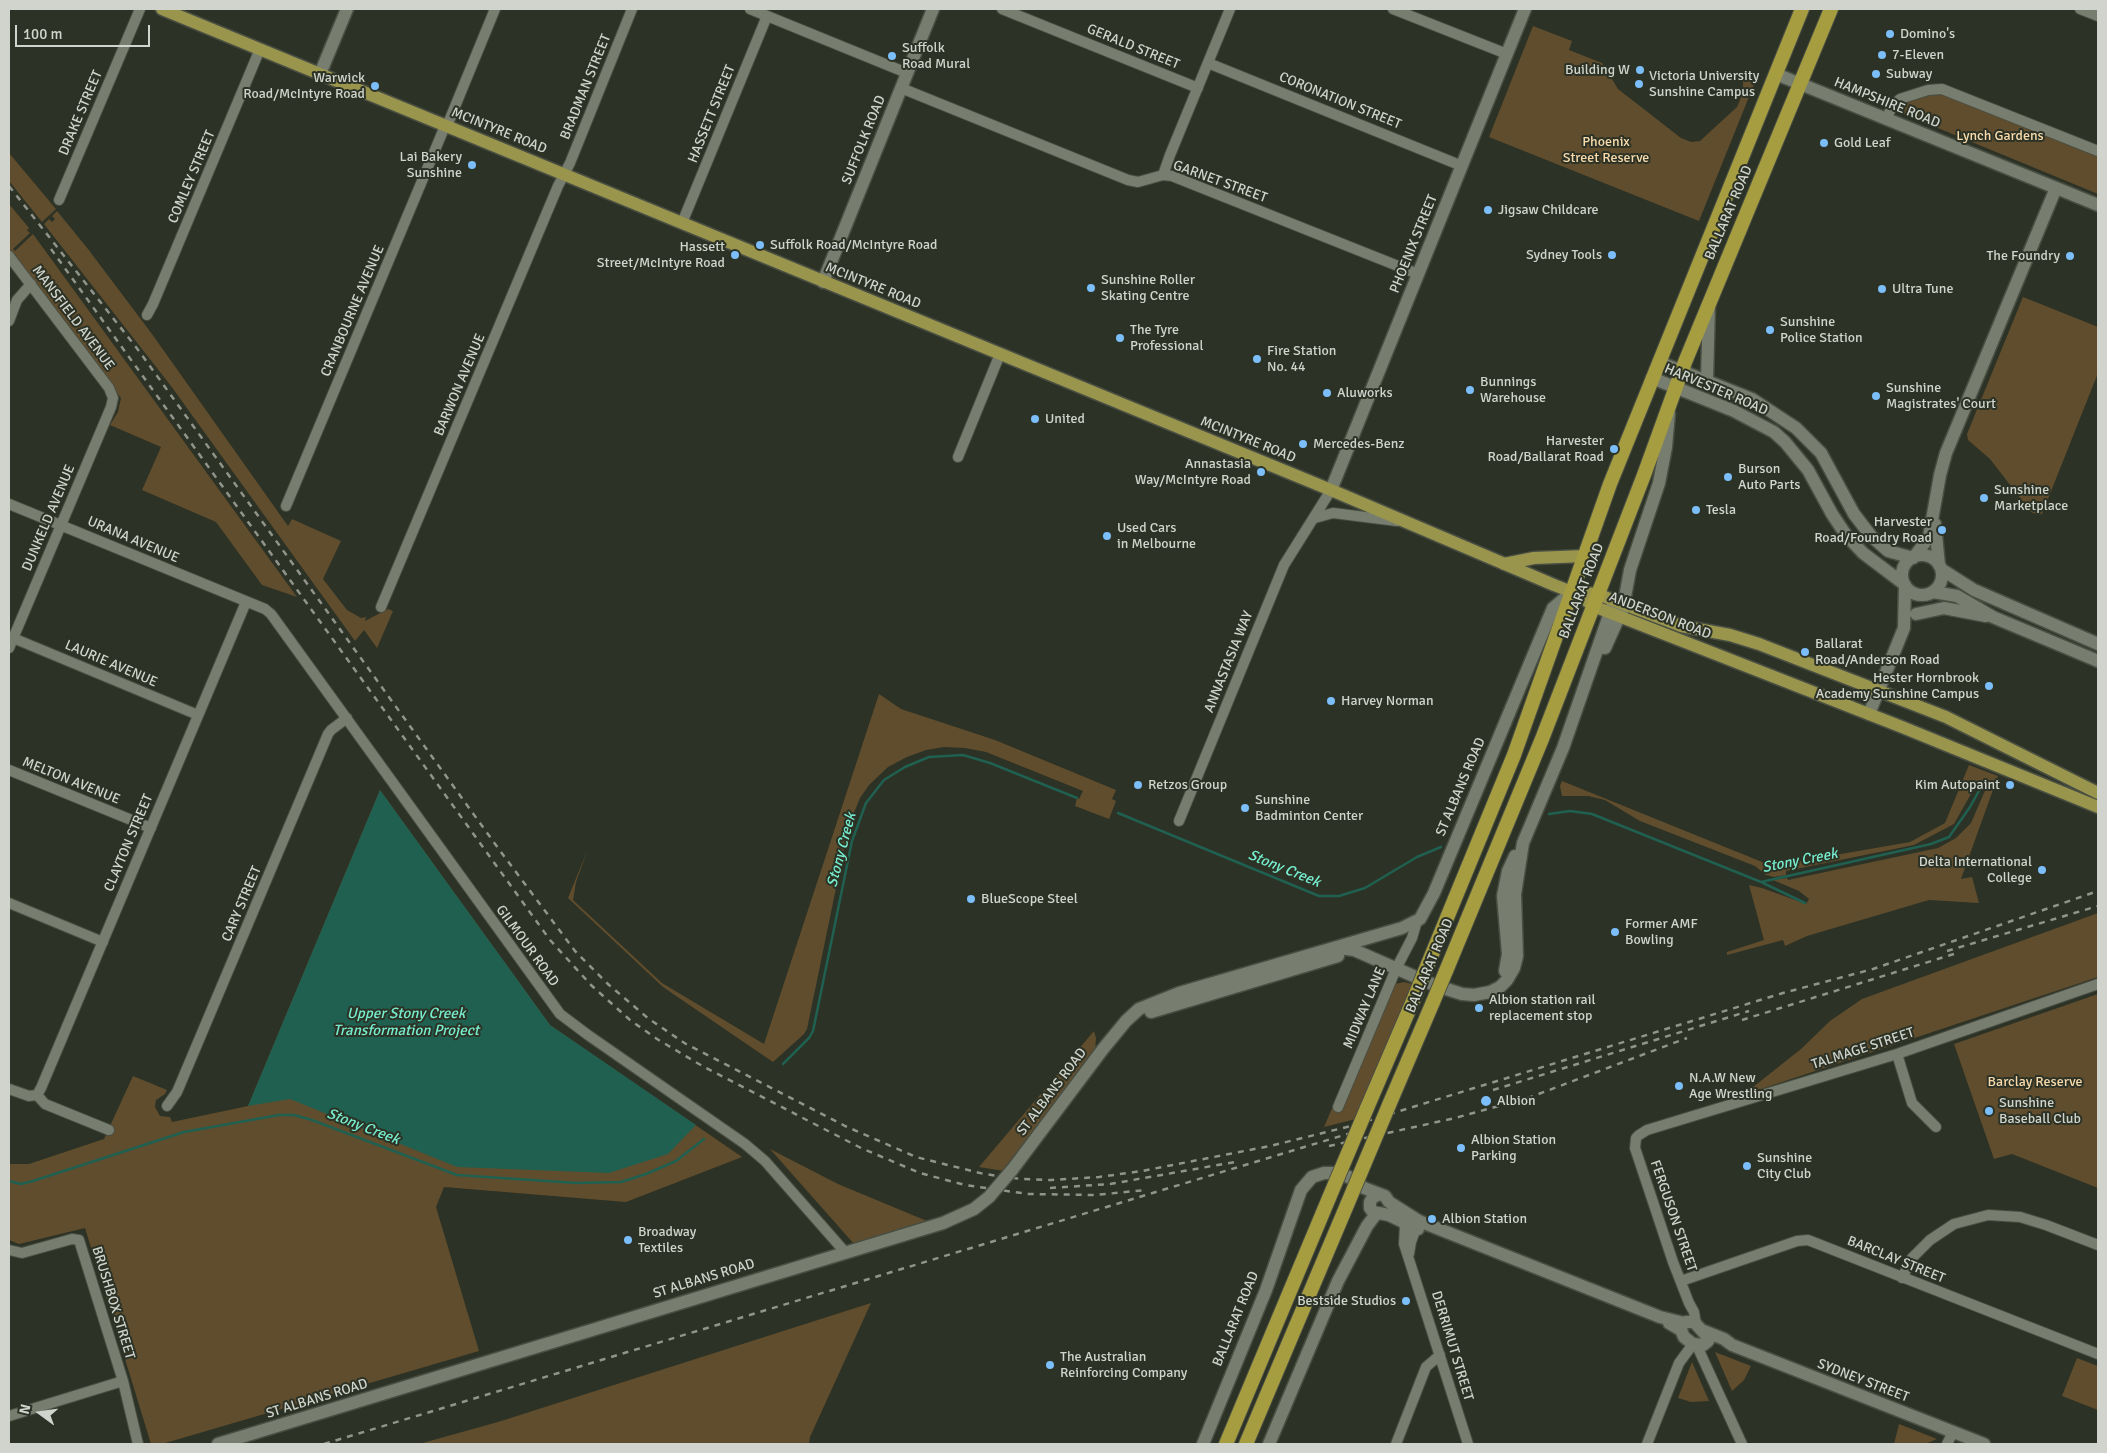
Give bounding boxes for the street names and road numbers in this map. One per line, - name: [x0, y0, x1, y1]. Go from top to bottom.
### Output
- street label: GERALD STREET: [1084, 21, 1182, 73]
- street label: BRADMAN STREET: [557, 32, 615, 142]
- street label: HASSETT STREET: [685, 63, 739, 165]
- street label: DRAKE STREET: [56, 68, 106, 158]
- street label: CORONATION STREET: [1276, 69, 1404, 133]
- street label: HAMPSHIRE ROAD: [1832, 74, 1942, 132]
- street label: SUFFOLK ROAD: [839, 93, 889, 187]
- street label: MCINTYRE ROAD: [449, 104, 549, 158]
- street label: COMLEY STREET: [165, 128, 219, 226]
- street label: GARNET STREET: [1171, 157, 1269, 207]
- street label: BALLARAT ROAD: [1702, 163, 1756, 263]
- street label: PHOENIX STREET: [1387, 192, 1441, 296]
- street label: CRANBOURNE AVENUE: [318, 243, 388, 379]
- street label: MCINTYRE ROAD: [823, 259, 923, 313]
- street label: MANSFIELD AVENUE: [28, 262, 118, 374]
- street label: BARWON AVENUE: [431, 331, 489, 439]
- street label: HARVESTER ROAD: [1662, 361, 1770, 419]
- street label: MCINTYRE ROAD: [1198, 413, 1298, 467]
- street label: DUNKELD AVENUE: [19, 462, 79, 574]
- street label: URANA AVENUE: [85, 513, 181, 567]
- street label: BALLARAT ROAD: [1556, 541, 1608, 641]
- street label: ANDERSON ROAD: [1607, 589, 1713, 643]
- street label: ANNASTASIA WAY: [1201, 609, 1257, 715]
- street label: LAURIE AVENUE: [62, 637, 160, 691]
- street label: ST ALBANS ROAD: [1433, 735, 1489, 839]
- street label: MELTON AVENUE: [20, 754, 122, 808]
- street label: CLAYTON STREET: [101, 792, 157, 894]
- street label: CARY STREET: [219, 864, 265, 944]
- street label: GILMOUR ROAD: [492, 902, 562, 990]
- street label: BALLARAT ROAD: [1403, 916, 1457, 1016]
- street label: MIDWAY LANE: [1340, 965, 1390, 1051]
- street label: TALMAGE STREET: [1810, 1024, 1916, 1074]
- street label: ST ALBANS ROAD: [1014, 1045, 1090, 1139]
- street label: FERGUSON STREET: [1646, 1158, 1700, 1274]
- street label: BARCLAY STREET: [1845, 1233, 1947, 1287]
- street label: BRUSHBOX STREET: [88, 1244, 138, 1362]
- street label: ST ALBANS ROAD: [651, 1256, 757, 1302]
- street label: BALLARAT ROAD: [1209, 1269, 1263, 1369]
- street label: DERRIMUT STREET: [1427, 1289, 1477, 1403]
- street label: SYDNEY STREET: [1815, 1356, 1911, 1406]
- street label: ST ALBANS ROAD: [264, 1376, 370, 1422]

